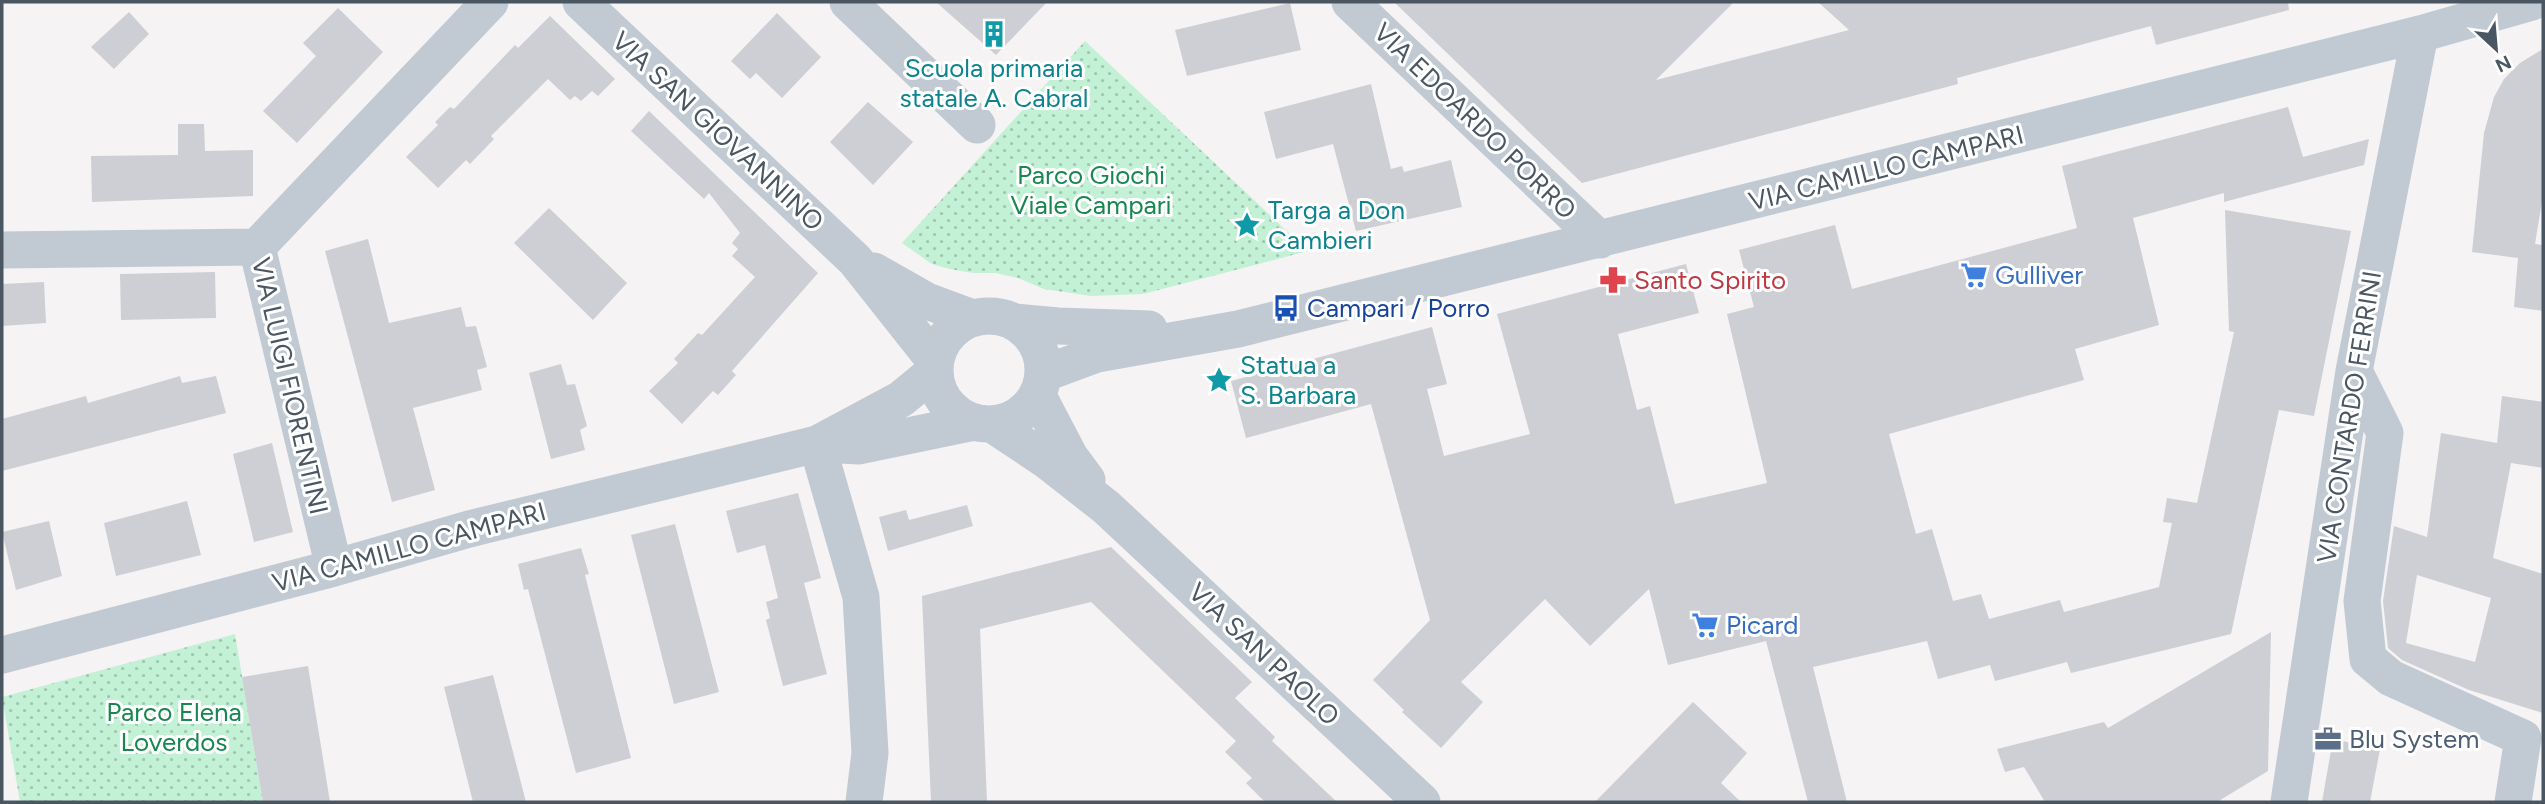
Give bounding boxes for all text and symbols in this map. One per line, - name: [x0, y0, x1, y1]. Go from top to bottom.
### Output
- north arrow: [2461, 14, 2531, 84]
- street label: VIA EDOARDO PORRO: [1367, 16, 1583, 226]
- building icon: Scuola primaria statale A. Cabral: [979, 19, 1009, 49]
- street label: VIA SAN GIOVANNINO: [606, 25, 830, 237]
- text: N: [2492, 50, 2515, 77]
- place label: Scuola primaria statale A. Cabral: [900, 52, 1088, 114]
- street label: VIA CAMILLO CAMPARI: [1745, 118, 2027, 218]
- park label: Parco Giochi Viale Campari: [1010, 159, 1172, 221]
- place label: Targa a Don Cambieri: [1268, 194, 1405, 256]
- place icon: Targa a Don Cambieri: [1232, 210, 1262, 240]
- street label: VIA LUIGI FIORENTINI: [245, 254, 335, 518]
- place label: Gulliver: [1995, 259, 2083, 291]
- supermarket icon: Gulliver: [1959, 260, 1989, 290]
- place label: Santo Spirito: [1634, 264, 1786, 296]
- pharmacy icon: Santo Spirito: [1598, 265, 1628, 295]
- street label: VIA CONTARDO FERRINI: [2310, 269, 2388, 565]
- place label: Campari / Porro: [1307, 292, 1490, 324]
- bus stop icon: Campari / Porro: [1271, 293, 1301, 323]
- place label: Statua a S. Barbara: [1240, 349, 1356, 411]
- place icon: Statua a S. Barbara: [1204, 365, 1234, 395]
- street label: VIA CAMILLO CAMPARI: [269, 495, 549, 599]
- street label: VIA SAN PAOLO: [1182, 576, 1346, 732]
- place label: Picard: [1726, 609, 1798, 641]
- supermarket icon: Picard: [1690, 610, 1720, 640]
- park label: Parco Elena Loverdos: [106, 696, 242, 758]
- place label: Blu System: [2349, 723, 2479, 755]
- office icon: Blu System: [2313, 724, 2343, 754]

